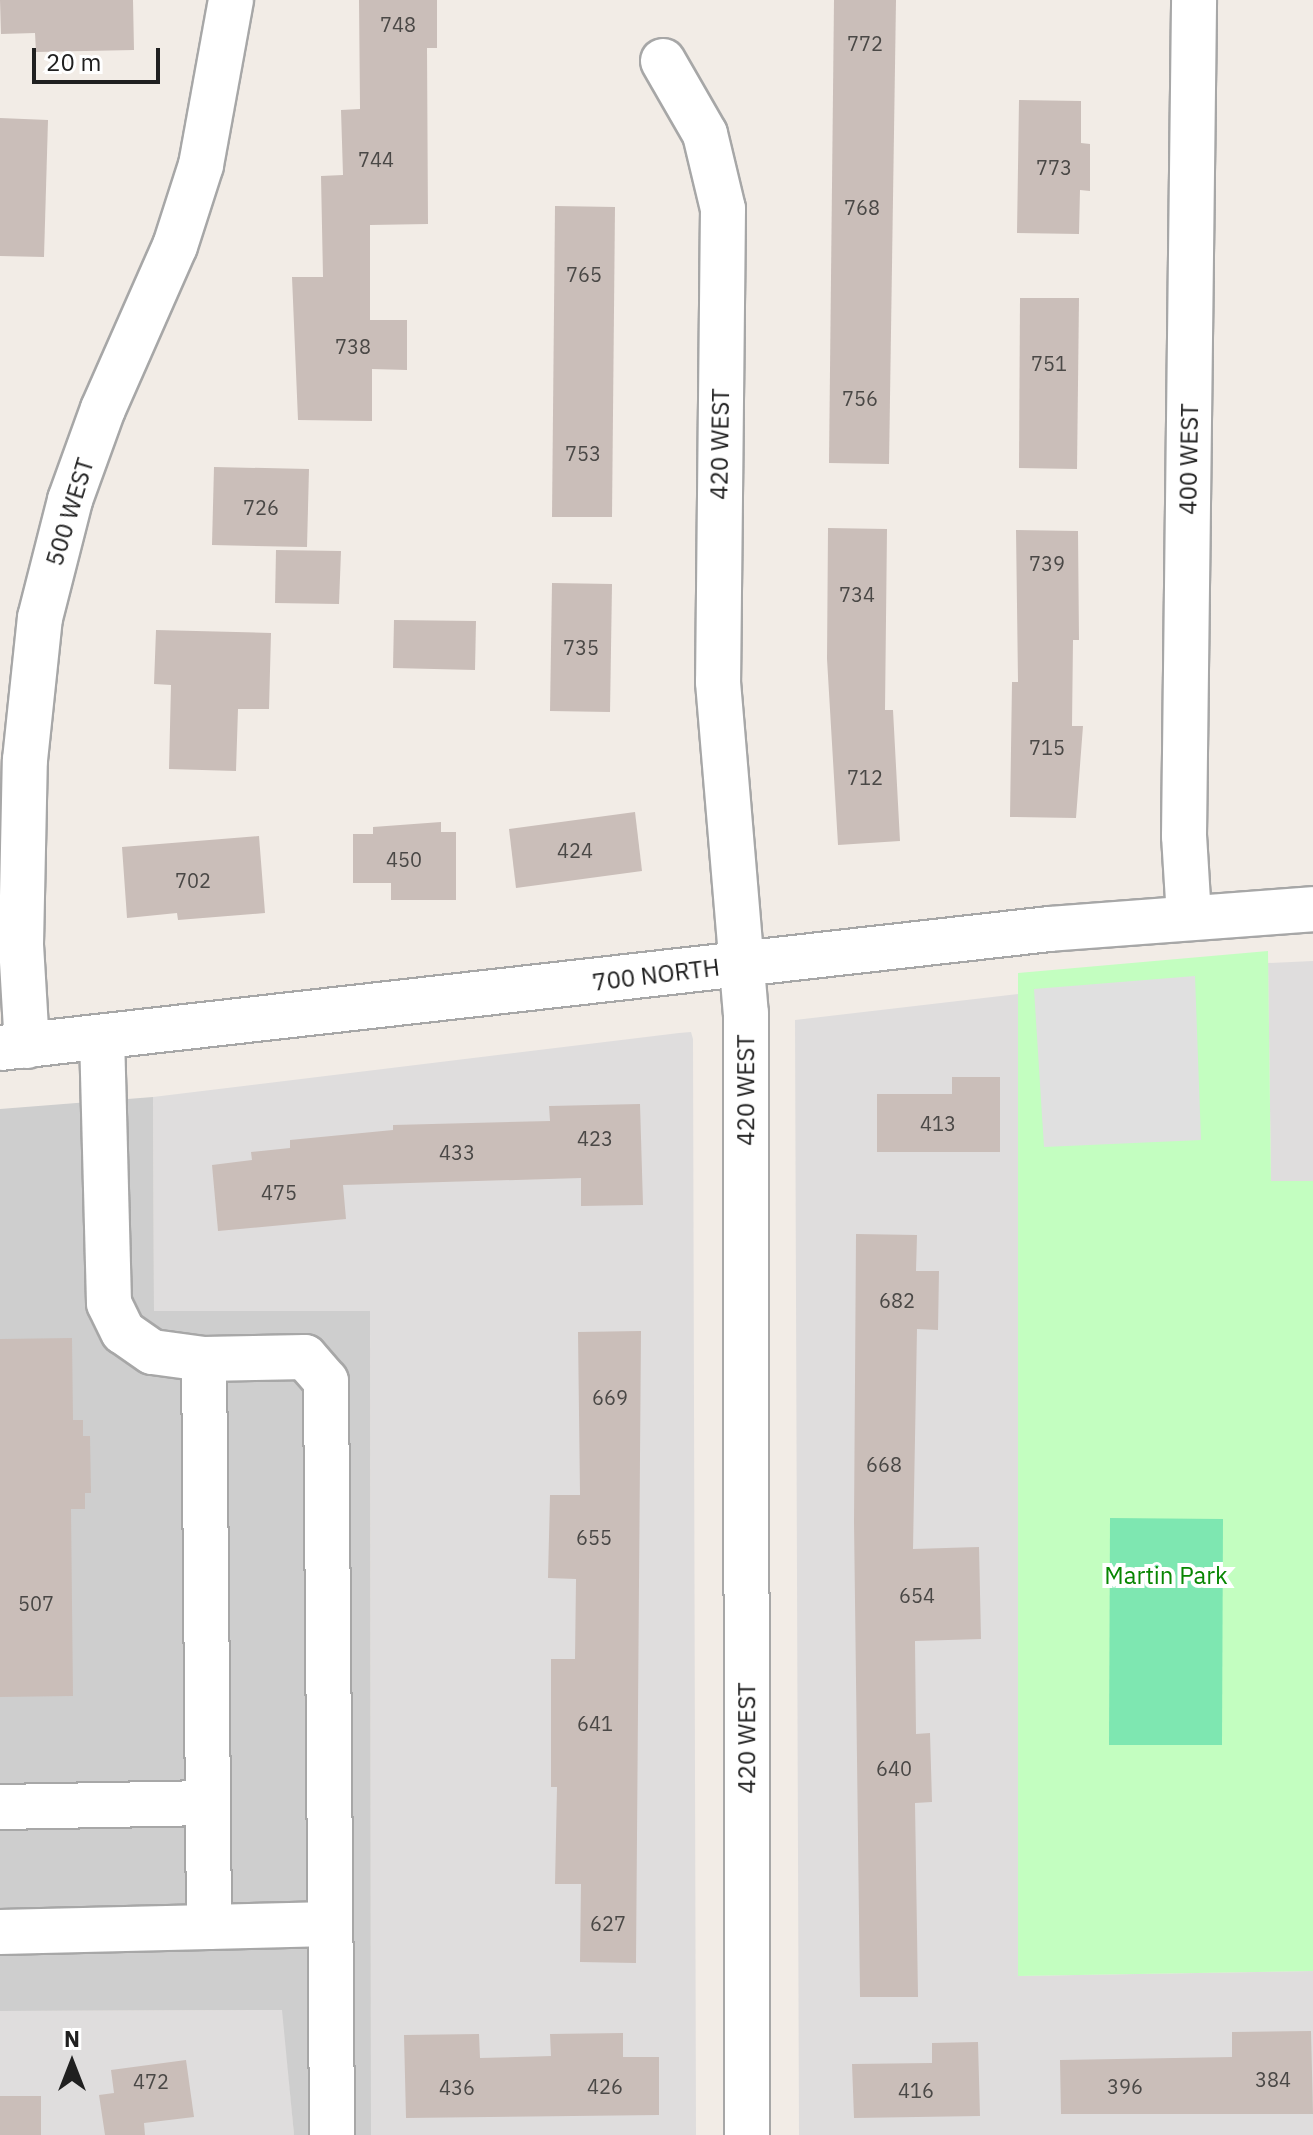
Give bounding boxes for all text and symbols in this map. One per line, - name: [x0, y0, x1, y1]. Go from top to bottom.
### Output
- house number: 748: [380, 12, 416, 36]
- house number: 772: [847, 31, 883, 55]
- scale bar: [36, 32, 164, 82]
- text: 20 m: [46, 46, 101, 78]
- house number: 744: [358, 147, 394, 171]
- house number: 773: [1036, 155, 1072, 179]
- house number: 768: [844, 195, 880, 219]
- house number: 765: [566, 262, 602, 286]
- house number: 738: [335, 334, 371, 358]
- house number: 751: [1031, 351, 1067, 375]
- house number: 756: [842, 386, 878, 410]
- street label: 420 WEST: [705, 388, 735, 500]
- street label: 400 WEST: [1174, 403, 1204, 515]
- house number: 753: [565, 441, 601, 465]
- street label: 500 WEST: [40, 454, 100, 570]
- house number: 726: [243, 495, 279, 519]
- house number: 739: [1029, 551, 1065, 575]
- house number: 734: [839, 582, 875, 606]
- house number: 735: [563, 635, 599, 659]
- house number: 715: [1029, 735, 1065, 759]
- house number: 712: [847, 765, 883, 789]
- house number: 424: [557, 838, 593, 862]
- house number: 450: [386, 847, 422, 871]
- house number: 702: [175, 868, 211, 892]
- street label: 700 NORTH: [591, 953, 721, 997]
- street label: 420 WEST: [732, 1034, 760, 1146]
- house number: 413: [920, 1111, 956, 1135]
- house number: 423: [577, 1126, 613, 1150]
- house number: 433: [439, 1140, 475, 1164]
- house number: 475: [261, 1180, 297, 1204]
- house number: 682: [879, 1288, 915, 1312]
- house number: 669: [592, 1385, 628, 1409]
- house number: 668: [866, 1452, 902, 1476]
- house number: 655: [576, 1525, 612, 1549]
- park label: Martin Park: [1104, 1562, 1228, 1590]
- house number: 654: [899, 1583, 935, 1607]
- house number: 507: [18, 1591, 54, 1615]
- street label: 420 WEST: [733, 1682, 761, 1794]
- house number: 641: [577, 1711, 613, 1735]
- house number: 640: [876, 1756, 912, 1780]
- house number: 627: [590, 1911, 626, 1935]
- north arrow: [32, 2023, 112, 2103]
- text: N: [64, 2024, 80, 2053]
- house number: 384: [1255, 2067, 1291, 2091]
- house number: 472: [133, 2069, 169, 2093]
- house number: 426: [587, 2074, 623, 2098]
- house number: 396: [1107, 2074, 1143, 2098]
- house number: 436: [439, 2075, 475, 2099]
- house number: 416: [898, 2078, 934, 2102]

